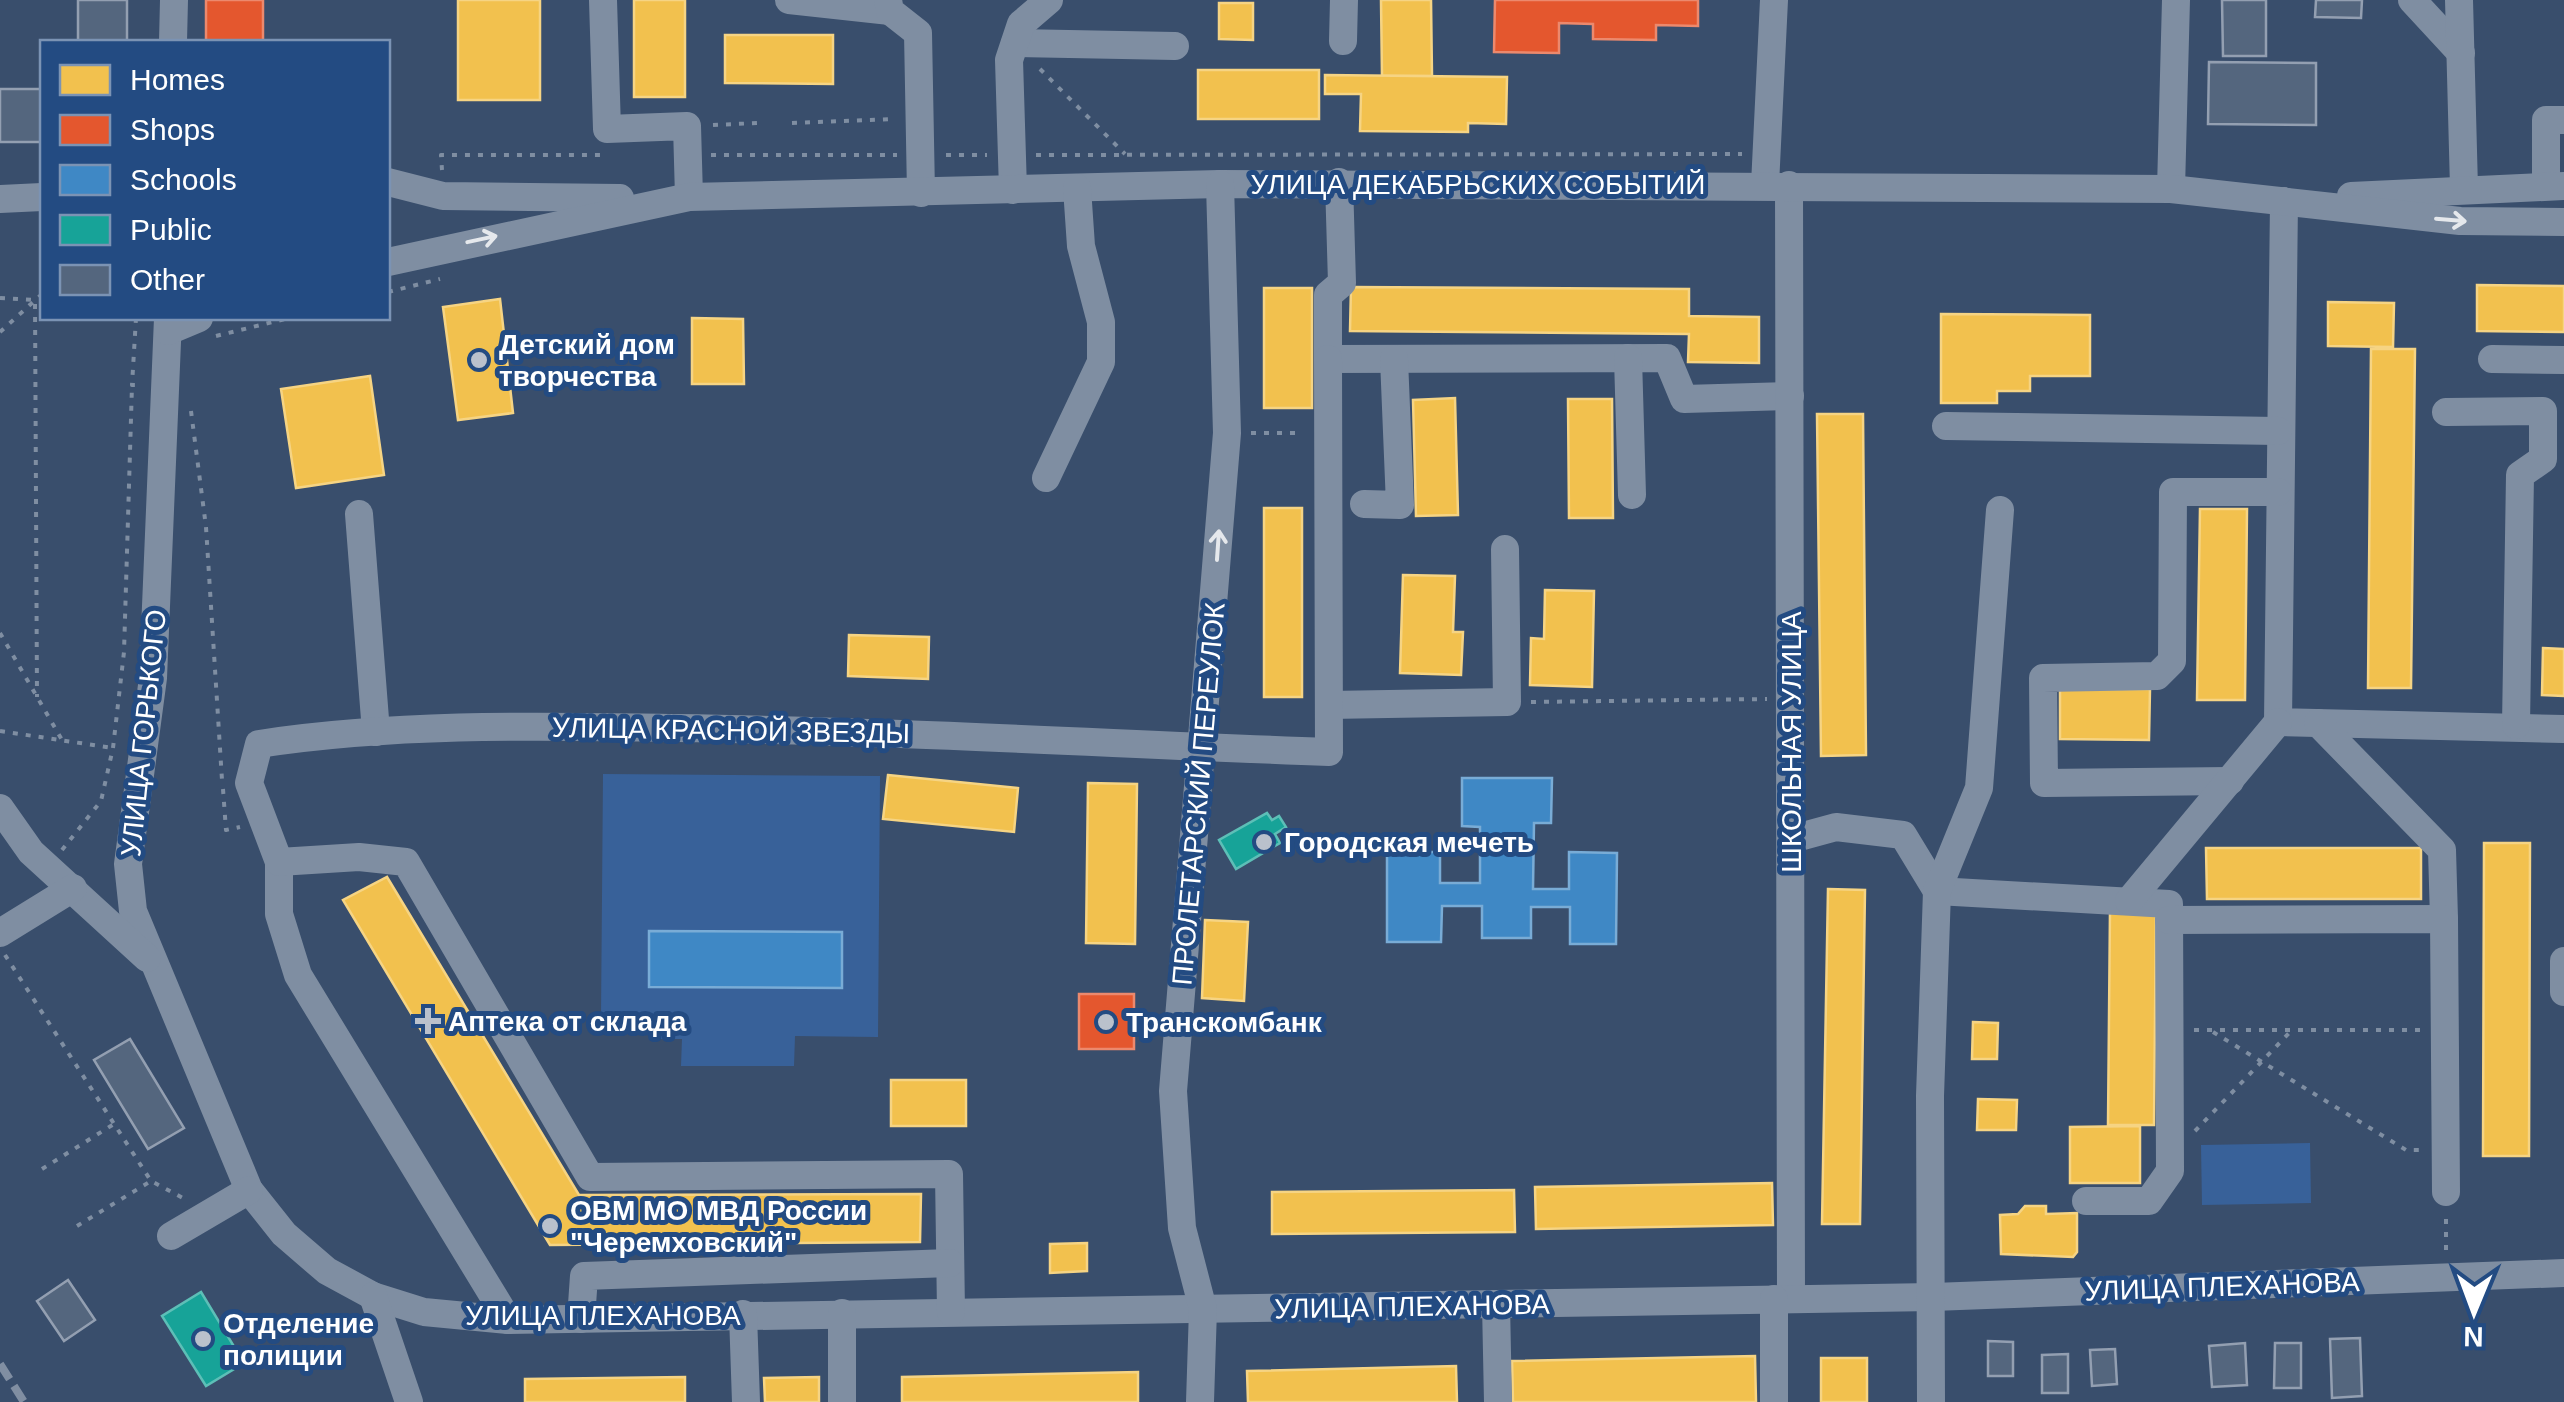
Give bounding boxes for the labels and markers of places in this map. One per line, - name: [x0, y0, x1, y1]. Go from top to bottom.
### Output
- place label: Детский дом творчества: [499, 329, 675, 392]
- marker: Детский дом творчества: [468, 349, 490, 371]
- place label: Городская мечеть: [1284, 827, 1534, 858]
- marker: Городская мечеть: [1253, 831, 1275, 853]
- place label: Аптека от склада: [448, 1006, 687, 1037]
- place label: Транскомбанк: [1126, 1007, 1323, 1038]
- marker: Аптека от склада: [417, 1010, 439, 1032]
- marker: Транскомбанк: [1095, 1011, 1117, 1033]
- place label: ОВМ МО МВД России "Черемховский": [570, 1195, 867, 1258]
- marker: ОВМ МО МВД России "Черемховский": [539, 1215, 561, 1237]
- place label: Отделение полиции: [223, 1308, 374, 1371]
- marker: Отделение полиции: [192, 1328, 214, 1350]

